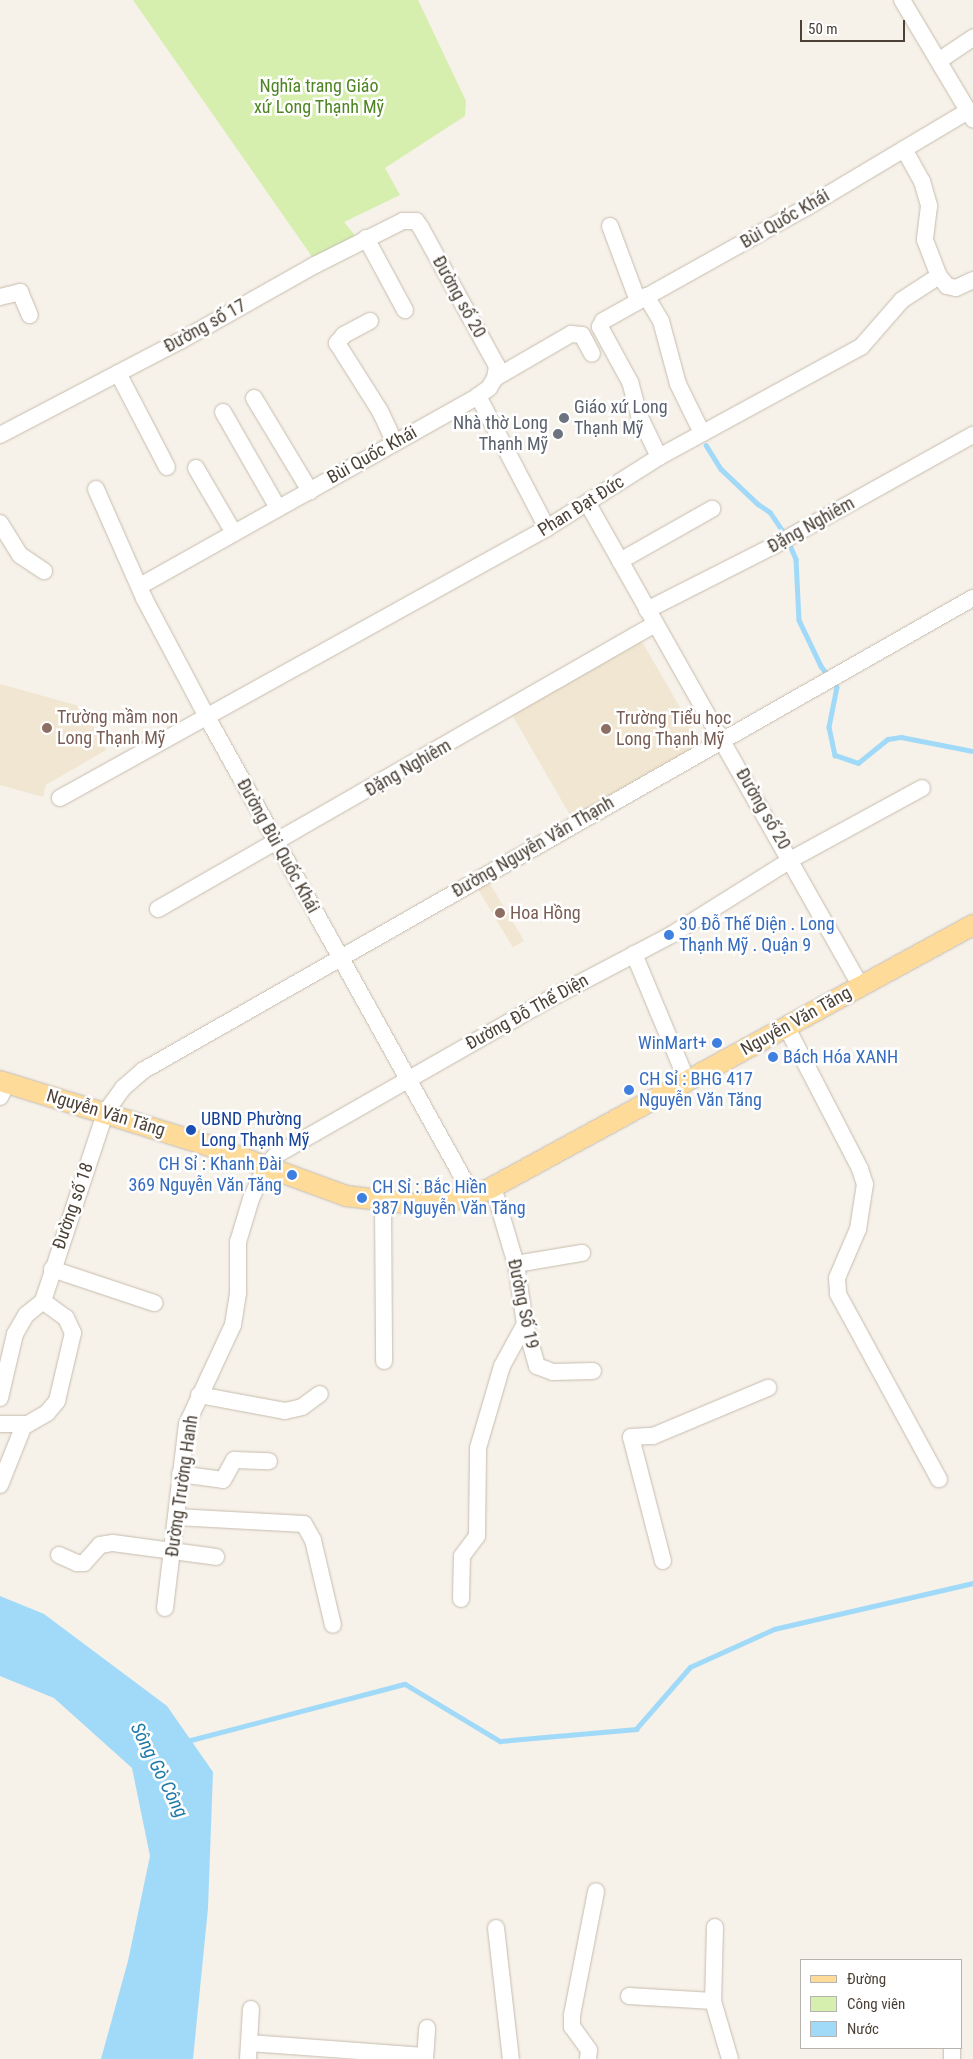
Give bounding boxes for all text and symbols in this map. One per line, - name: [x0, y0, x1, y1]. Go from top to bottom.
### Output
- scale bar: [803, 10, 908, 42]
- text: 50 m: [808, 20, 838, 38]
- park label: Nghĩa trang Giáo xứ Long Thạnh Mỹ: [254, 76, 384, 118]
- street label: Bùi Quốc Khái: [737, 185, 833, 253]
- street label: Đường số 20: [428, 252, 490, 342]
- street label: Đường số 17: [160, 295, 250, 357]
- place label: Giáo xứ Long Thạnh Mỹ: [574, 397, 668, 439]
- marker: Giáo xứ Long Thạnh Mỹ: [558, 412, 570, 424]
- place label: Nhà thờ Long Thạnh Mỹ: [453, 413, 548, 456]
- street label: Bùi Quốc Khái: [323, 422, 421, 488]
- marker: Nhà thờ Long Thạnh Mỹ: [552, 428, 564, 440]
- street label: Phan Đạt Đức: [534, 471, 628, 541]
- street label: Đặng Nghiêm: [764, 492, 858, 558]
- place label: Trường mầm non Long Thạnh Mỹ: [57, 707, 178, 750]
- place label: Trường Tiểu học Long Thạnh Mỹ: [616, 708, 732, 751]
- marker: Trường mầm non Long Thạnh Mỹ: [41, 722, 53, 734]
- marker: Trường Tiểu học Long Thạnh Mỹ: [600, 723, 612, 735]
- street label: Đặng Nghiêm: [361, 735, 455, 801]
- street label: Đường số 20: [731, 764, 795, 854]
- street label: Đường Bùi Quốc Khái: [232, 775, 324, 917]
- street label: Đường Nguyễn Văn Thạnh: [448, 792, 618, 902]
- place label: Hoa Hồng: [510, 902, 581, 924]
- marker: Hoa Hồng: [494, 907, 506, 919]
- place label: 30 Đỗ Thế Diện . Long Thạnh Mỹ . Quận 9: [679, 914, 835, 956]
- marker: 30 Đỗ Thế Diện . Long Thạnh Mỹ . Quận 9: [663, 929, 675, 941]
- street label: Đường Đỗ Thế Diện: [462, 969, 592, 1055]
- street label: Nguyễn Văn Tăng: [737, 982, 855, 1060]
- place label: WinMart+: [638, 1032, 707, 1054]
- marker: WinMart+: [711, 1037, 723, 1049]
- place label: Bách Hóa XANH: [783, 1046, 898, 1068]
- marker: Bách Hóa XANH: [767, 1051, 779, 1063]
- place label: CH Sỉ : BHG 417 Nguyễn Văn Tăng: [639, 1069, 762, 1112]
- marker: CH Sỉ : BHG 417 Nguyễn Văn Tăng: [623, 1084, 635, 1096]
- street label: Nguyễn Văn Tăng: [44, 1085, 168, 1141]
- place label: UBND Phường Long Thạnh Mỹ: [201, 1109, 310, 1152]
- marker: UBND Phường Long Thạnh Mỹ: [185, 1124, 197, 1136]
- place label: CH Sỉ : Khanh Đài 369 Nguyễn Văn Tăng: [128, 1154, 282, 1196]
- street label: Đường số 18: [48, 1160, 98, 1252]
- marker: CH Sỉ : Khanh Đài 369 Nguyễn Văn Tăng: [286, 1169, 298, 1181]
- place label: CH Sỉ : Bắc Hiền 387 Nguyễn Văn Tăng: [372, 1177, 526, 1220]
- marker: CH Sỉ : Bắc Hiền 387 Nguyễn Văn Tăng: [356, 1192, 368, 1204]
- street label: Đường Số 19: [503, 1257, 543, 1351]
- street label: Đường Trường Hanh: [161, 1414, 203, 1558]
- water label: Sông Gò Công: [125, 1719, 193, 1821]
- legend: [800, 1959, 963, 2049]
- text: Đường: [847, 1970, 886, 1988]
- text: Công viên: [847, 1995, 905, 2013]
- text: Nước: [847, 2020, 879, 2038]

